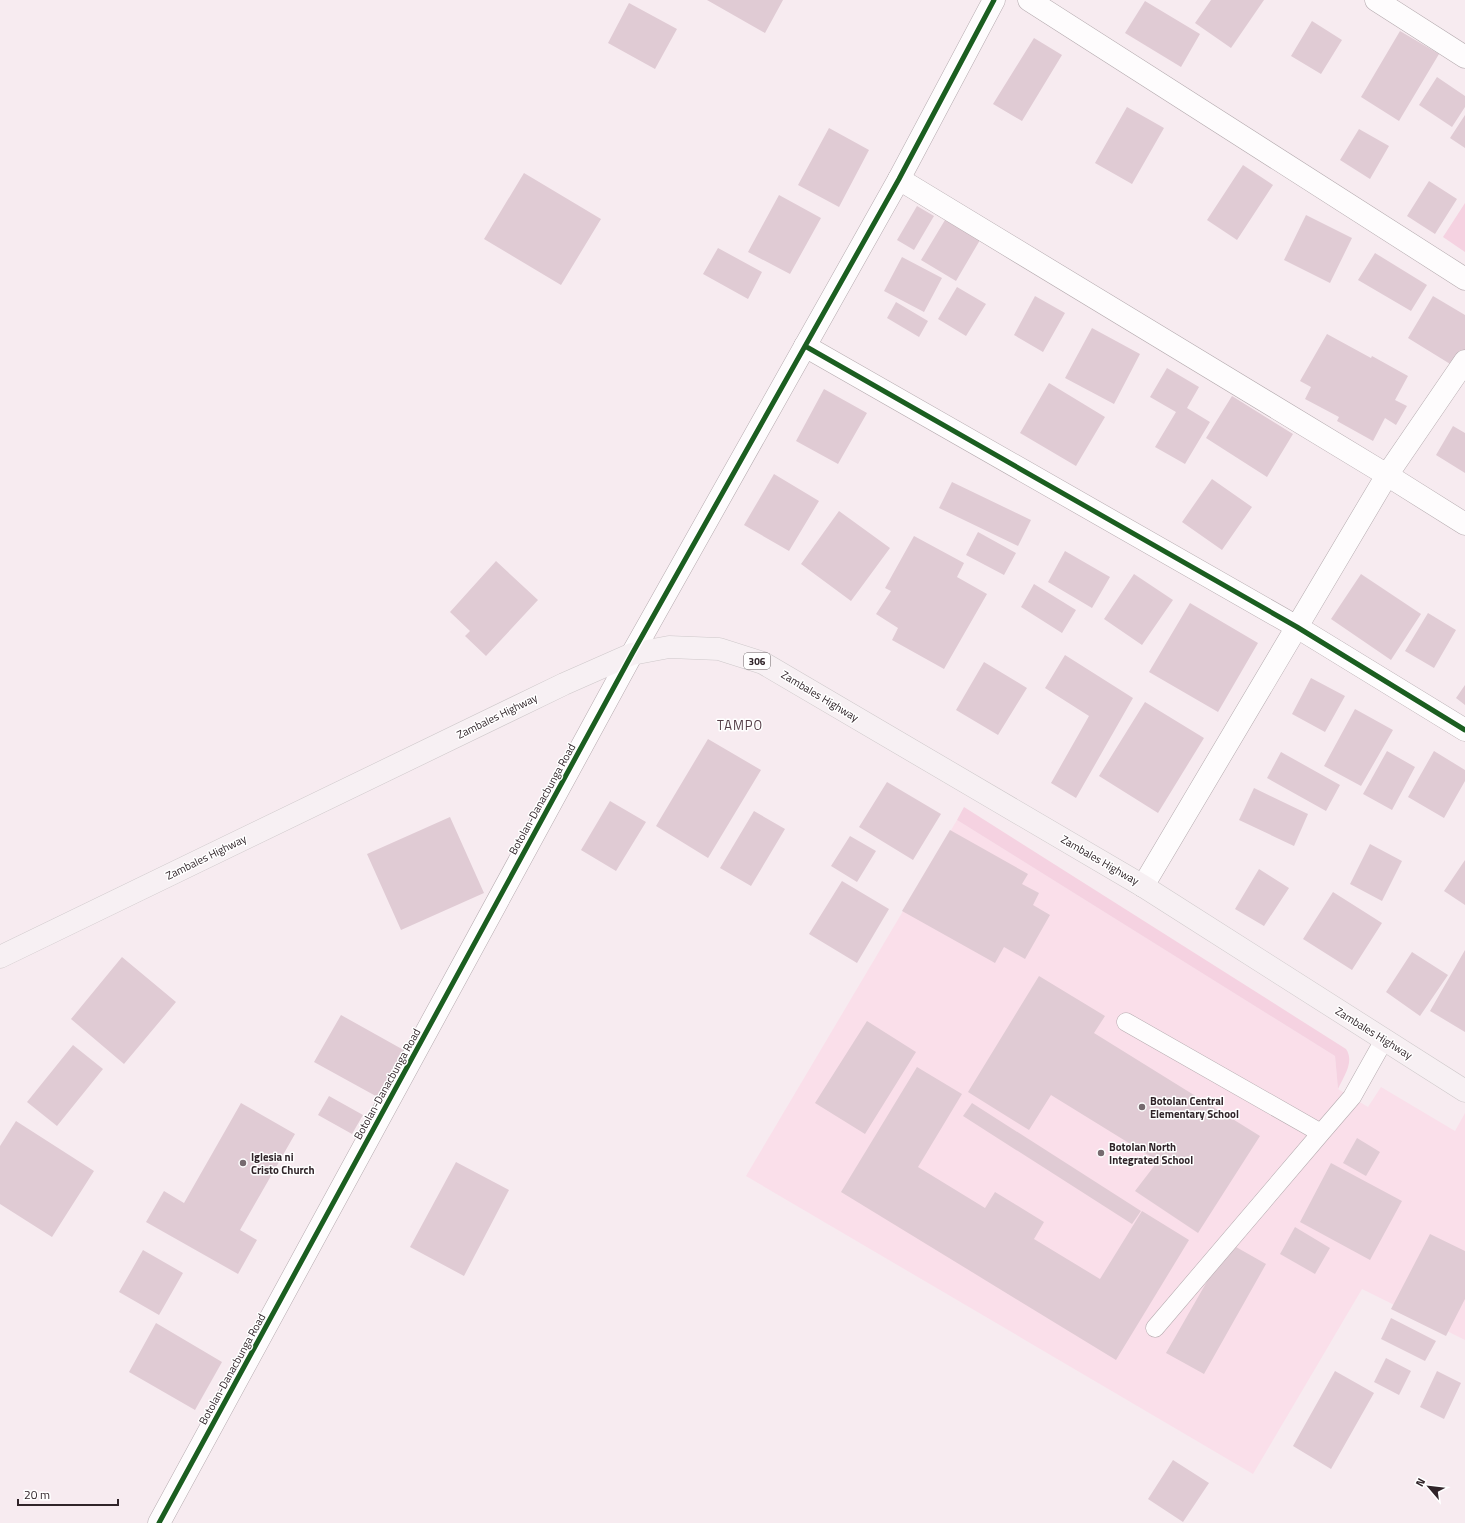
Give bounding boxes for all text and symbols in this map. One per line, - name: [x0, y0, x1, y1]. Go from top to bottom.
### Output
- road number: 306: [744, 653, 770, 669]
- street label: Zambales Highway: [778, 666, 862, 726]
- street label: Zambales Highway: [454, 689, 541, 742]
- district label: TAMPO: [717, 715, 763, 735]
- street label: Botolan-Danacbunga Road: [505, 740, 579, 857]
- street label: Zambales Highway: [163, 830, 250, 883]
- street label: Zambales Highway: [1058, 831, 1143, 889]
- street label: Zambales Highway: [1332, 1003, 1416, 1063]
- street label: Botolan-Danacbunga Road: [350, 1025, 424, 1142]
- place label: Botolan Central Elementary School: [1150, 1093, 1239, 1122]
- marker: Botolan Central Elementary School: [1137, 1102, 1147, 1112]
- place label: Botolan North Integrated School: [1109, 1139, 1193, 1168]
- marker: Botolan North Integrated School: [1096, 1148, 1106, 1158]
- place label: Iglesia ni Cristo Church: [251, 1149, 315, 1178]
- marker: Iglesia ni Cristo Church: [238, 1158, 248, 1168]
- street label: Botolan-Danacbunga Road: [195, 1310, 269, 1427]
- north arrow: [1409, 1467, 1449, 1507]
- text: N: [1411, 1475, 1429, 1489]
- scale bar: [18, 1481, 118, 1507]
- text: 20 m: [24, 1485, 50, 1504]

